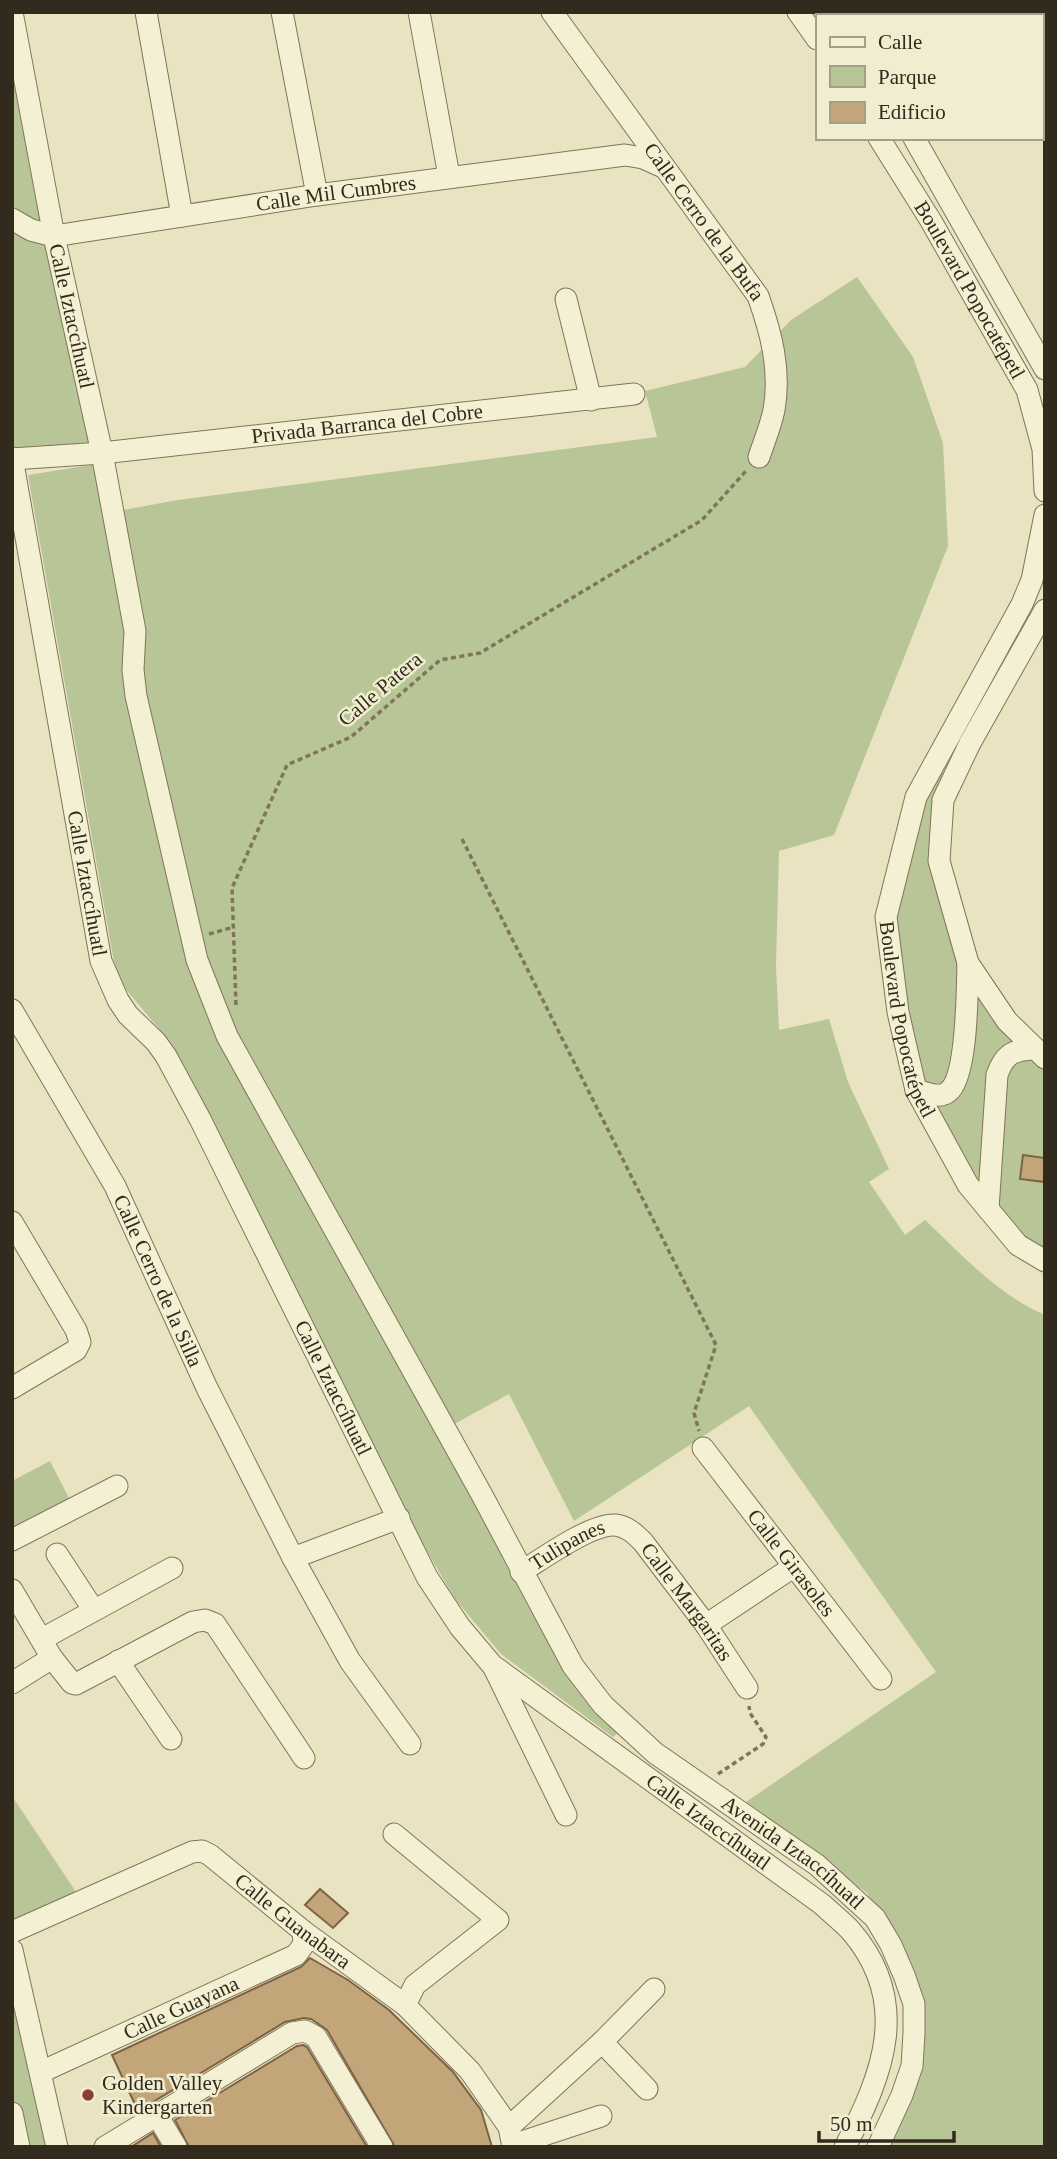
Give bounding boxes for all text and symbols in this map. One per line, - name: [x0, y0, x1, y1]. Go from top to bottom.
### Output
- legend: [816, 14, 1043, 140]
- text: Calle: [878, 30, 922, 54]
- text: Parque: [878, 65, 936, 89]
- text: Edificio: [878, 100, 946, 124]
- street label: Calle Cerro de la Bufa: [639, 138, 770, 306]
- street label: Calle Mil Cumbres: [254, 170, 417, 216]
- street label: Boulevard Popocatépetl: [909, 196, 1030, 383]
- street label: Calle Iztaccíhuatl: [44, 241, 99, 391]
- street label: Privada Barranca del Cobre: [250, 399, 484, 448]
- street label: Calle Patera: [333, 647, 427, 731]
- street label: Calle Iztaccíhuatl: [63, 809, 112, 958]
- street label: Boulevard Popocatépetl: [875, 920, 941, 1122]
- street label: Calle Cerro de la Silla: [109, 1191, 208, 1371]
- street label: Calle Iztaccíhuatl: [290, 1316, 377, 1459]
- street label: Calle Girasoles: [743, 1504, 840, 1621]
- street label: Tulipanes: [525, 1515, 608, 1575]
- street label: Calle Margaritas: [636, 1538, 738, 1665]
- street label: Calle Iztaccíhuatl: [641, 1769, 775, 1875]
- street label: Avenida Iztaccíhuatl: [717, 1791, 869, 1914]
- street label: Calle Guanabara: [230, 1868, 356, 1974]
- street label: Calle Guayana: [119, 1971, 243, 2045]
- place label: Golden Valley Kindergarten: [102, 2071, 223, 2119]
- marker: Golden Valley Kindergarten: [80, 2087, 96, 2103]
- scale bar: [819, 2100, 954, 2144]
- text: 50 m: [830, 2112, 873, 2136]

